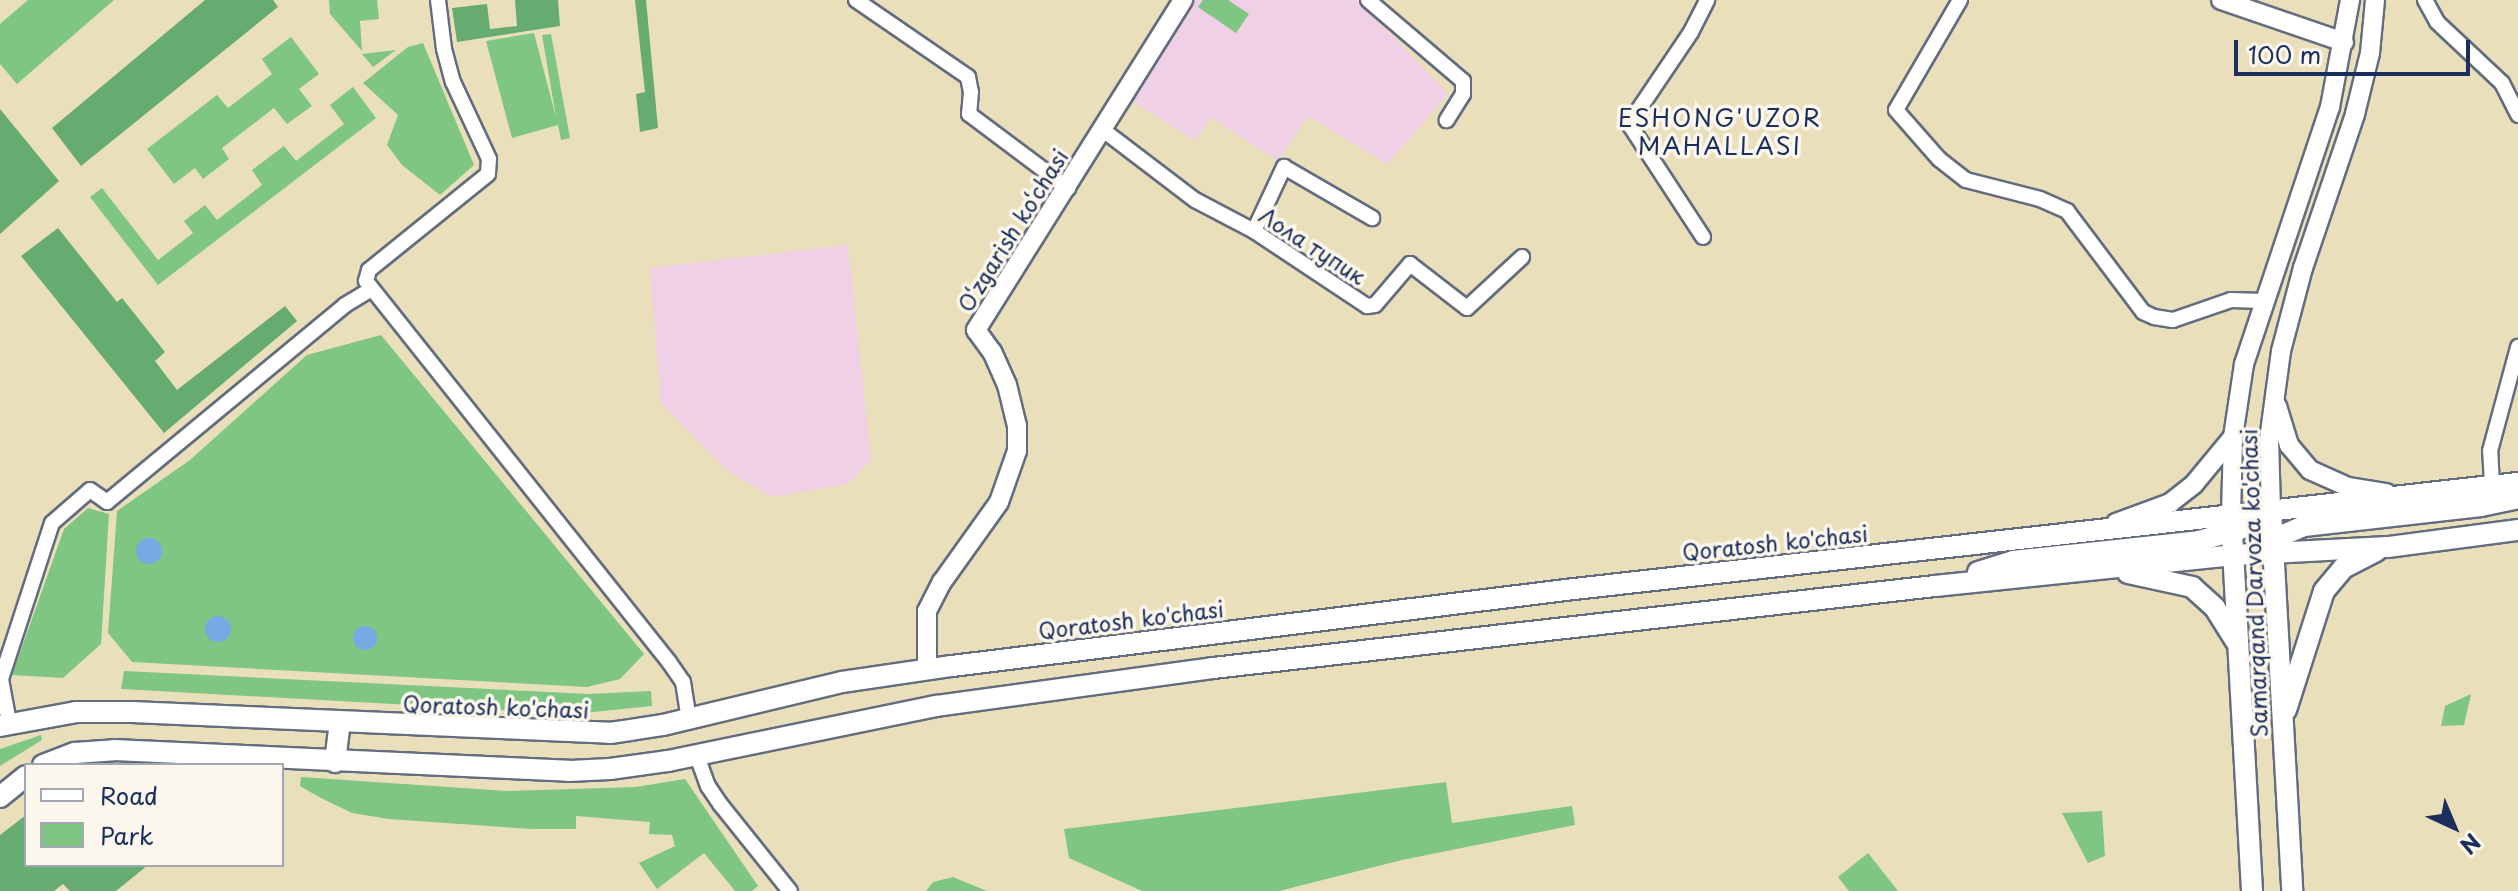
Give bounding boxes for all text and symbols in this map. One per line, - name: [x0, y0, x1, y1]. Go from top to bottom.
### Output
- scale bar: [2238, 24, 2474, 74]
- text: 100 m: [2248, 36, 2321, 72]
- district label: ESHONG'UZOR MAHALLASI: [1618, 104, 1822, 160]
- street label: O‘zgarish ko‘chasi: [951, 144, 1073, 316]
- street label: Лола тупик: [1255, 201, 1371, 289]
- street label: Samarqand Darvoza ko'chasi: [2234, 428, 2272, 738]
- street label: Qoratosh ko'chasi: [1681, 519, 1869, 565]
- street label: Qoratosh ko'chasi: [1037, 595, 1225, 643]
- street label: Qoratosh ko'chasi: [402, 690, 590, 722]
- legend: [24, 763, 284, 867]
- text: Road: [100, 777, 158, 813]
- north arrow: [2414, 787, 2494, 867]
- text: Park: [100, 817, 154, 853]
- text: N: [2453, 827, 2489, 863]

